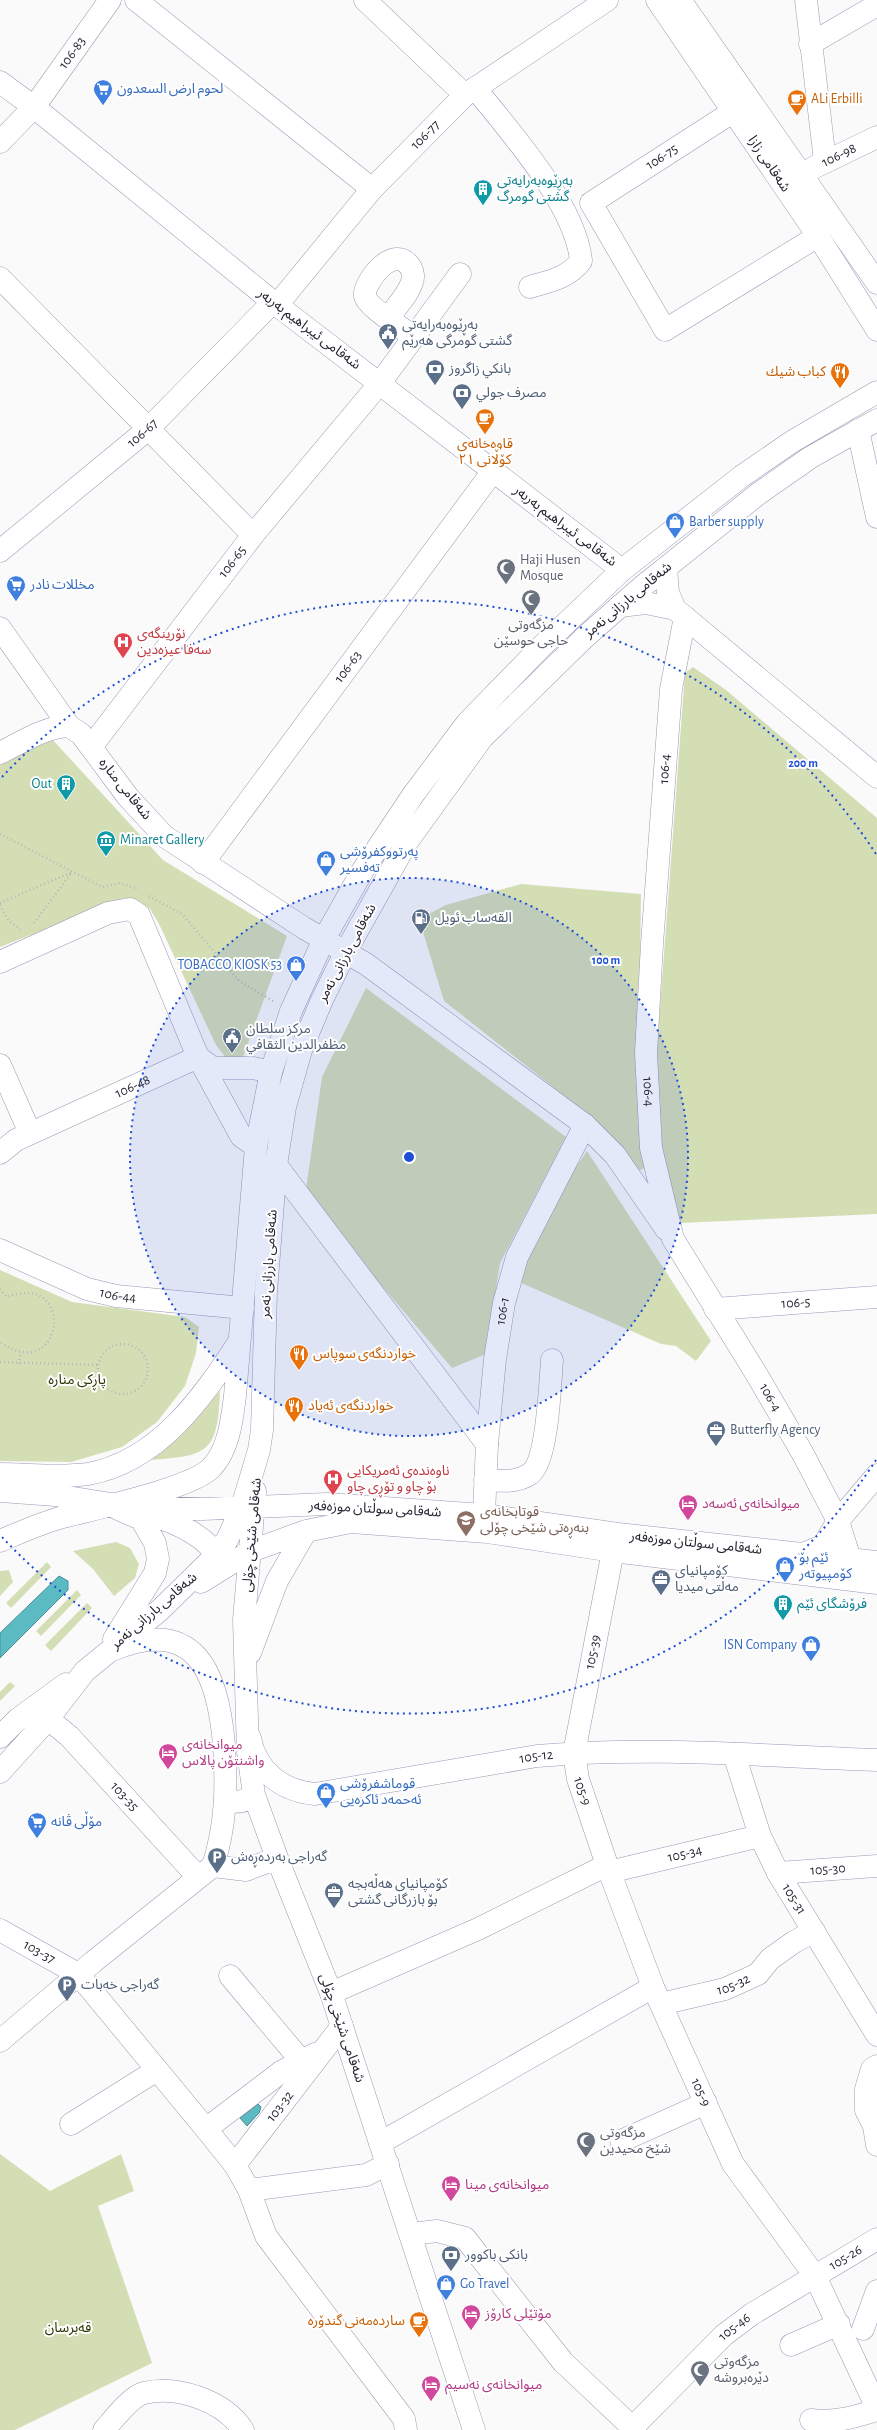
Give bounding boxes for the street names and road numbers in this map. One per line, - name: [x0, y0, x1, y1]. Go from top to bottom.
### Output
- street label: 106-83: [56, 34, 88, 72]
- street label: 106-77: [408, 118, 443, 152]
- street label: شەقامی زازا: [744, 133, 793, 195]
- street label: 106-98: [820, 141, 859, 170]
- street label: 106-75: [644, 142, 681, 172]
- street label: شەقامی ئیبراهیم بەربەر: [252, 285, 363, 375]
- street label: 106-67: [125, 416, 161, 450]
- street label: شەقامی ئیبراهیم بەربەر: [508, 482, 619, 572]
- street label: 106-65: [216, 543, 249, 580]
- street label: شەقامی بارزانی نەمر: [581, 560, 675, 642]
- street label: 106-63: [332, 648, 364, 685]
- street label: 106-4: [657, 753, 673, 784]
- street label: شەقامی منارە: [95, 756, 154, 823]
- street label: شەقامی بارزانی نەمر: [315, 902, 380, 1006]
- street label: 106-48: [113, 1073, 152, 1101]
- street label: 106-4: [640, 1076, 656, 1107]
- street label: شەقامی بارزانی نەمر: [258, 1209, 281, 1320]
- street label: 106-44: [98, 1285, 137, 1305]
- street label: 106-1: [494, 1295, 512, 1326]
- street label: 106-5: [781, 1295, 811, 1311]
- street label: 106-4: [757, 1381, 784, 1414]
- street label: شەقامی شێخی چۆلی: [240, 1477, 266, 1593]
- street label: شەقامی سوڵتان موزەفەر: [307, 1495, 442, 1520]
- street label: شەقامی سوڵتان موزەفەر: [628, 1525, 763, 1558]
- street label: شەقامی بارزانی نەمر: [108, 1570, 200, 1653]
- street label: 105-39: [583, 1634, 603, 1670]
- street label: 105-12: [519, 1748, 554, 1766]
- street label: 105-9: [571, 1775, 593, 1807]
- street label: 103-35: [108, 1779, 141, 1814]
- street label: 105-34: [666, 1843, 704, 1865]
- street label: 105-30: [810, 1861, 846, 1878]
- street label: 105-31: [779, 1882, 809, 1917]
- street label: 103-37: [21, 1938, 58, 1967]
- street label: شەقامی شێخی چۆلی: [315, 1972, 367, 2085]
- street label: 105-32: [716, 1972, 752, 1998]
- street label: 105-9: [688, 2076, 713, 2109]
- street label: 103-32: [264, 2088, 296, 2124]
- street label: 105-26: [827, 2243, 864, 2273]
- street label: 105-46: [716, 2311, 753, 2343]

